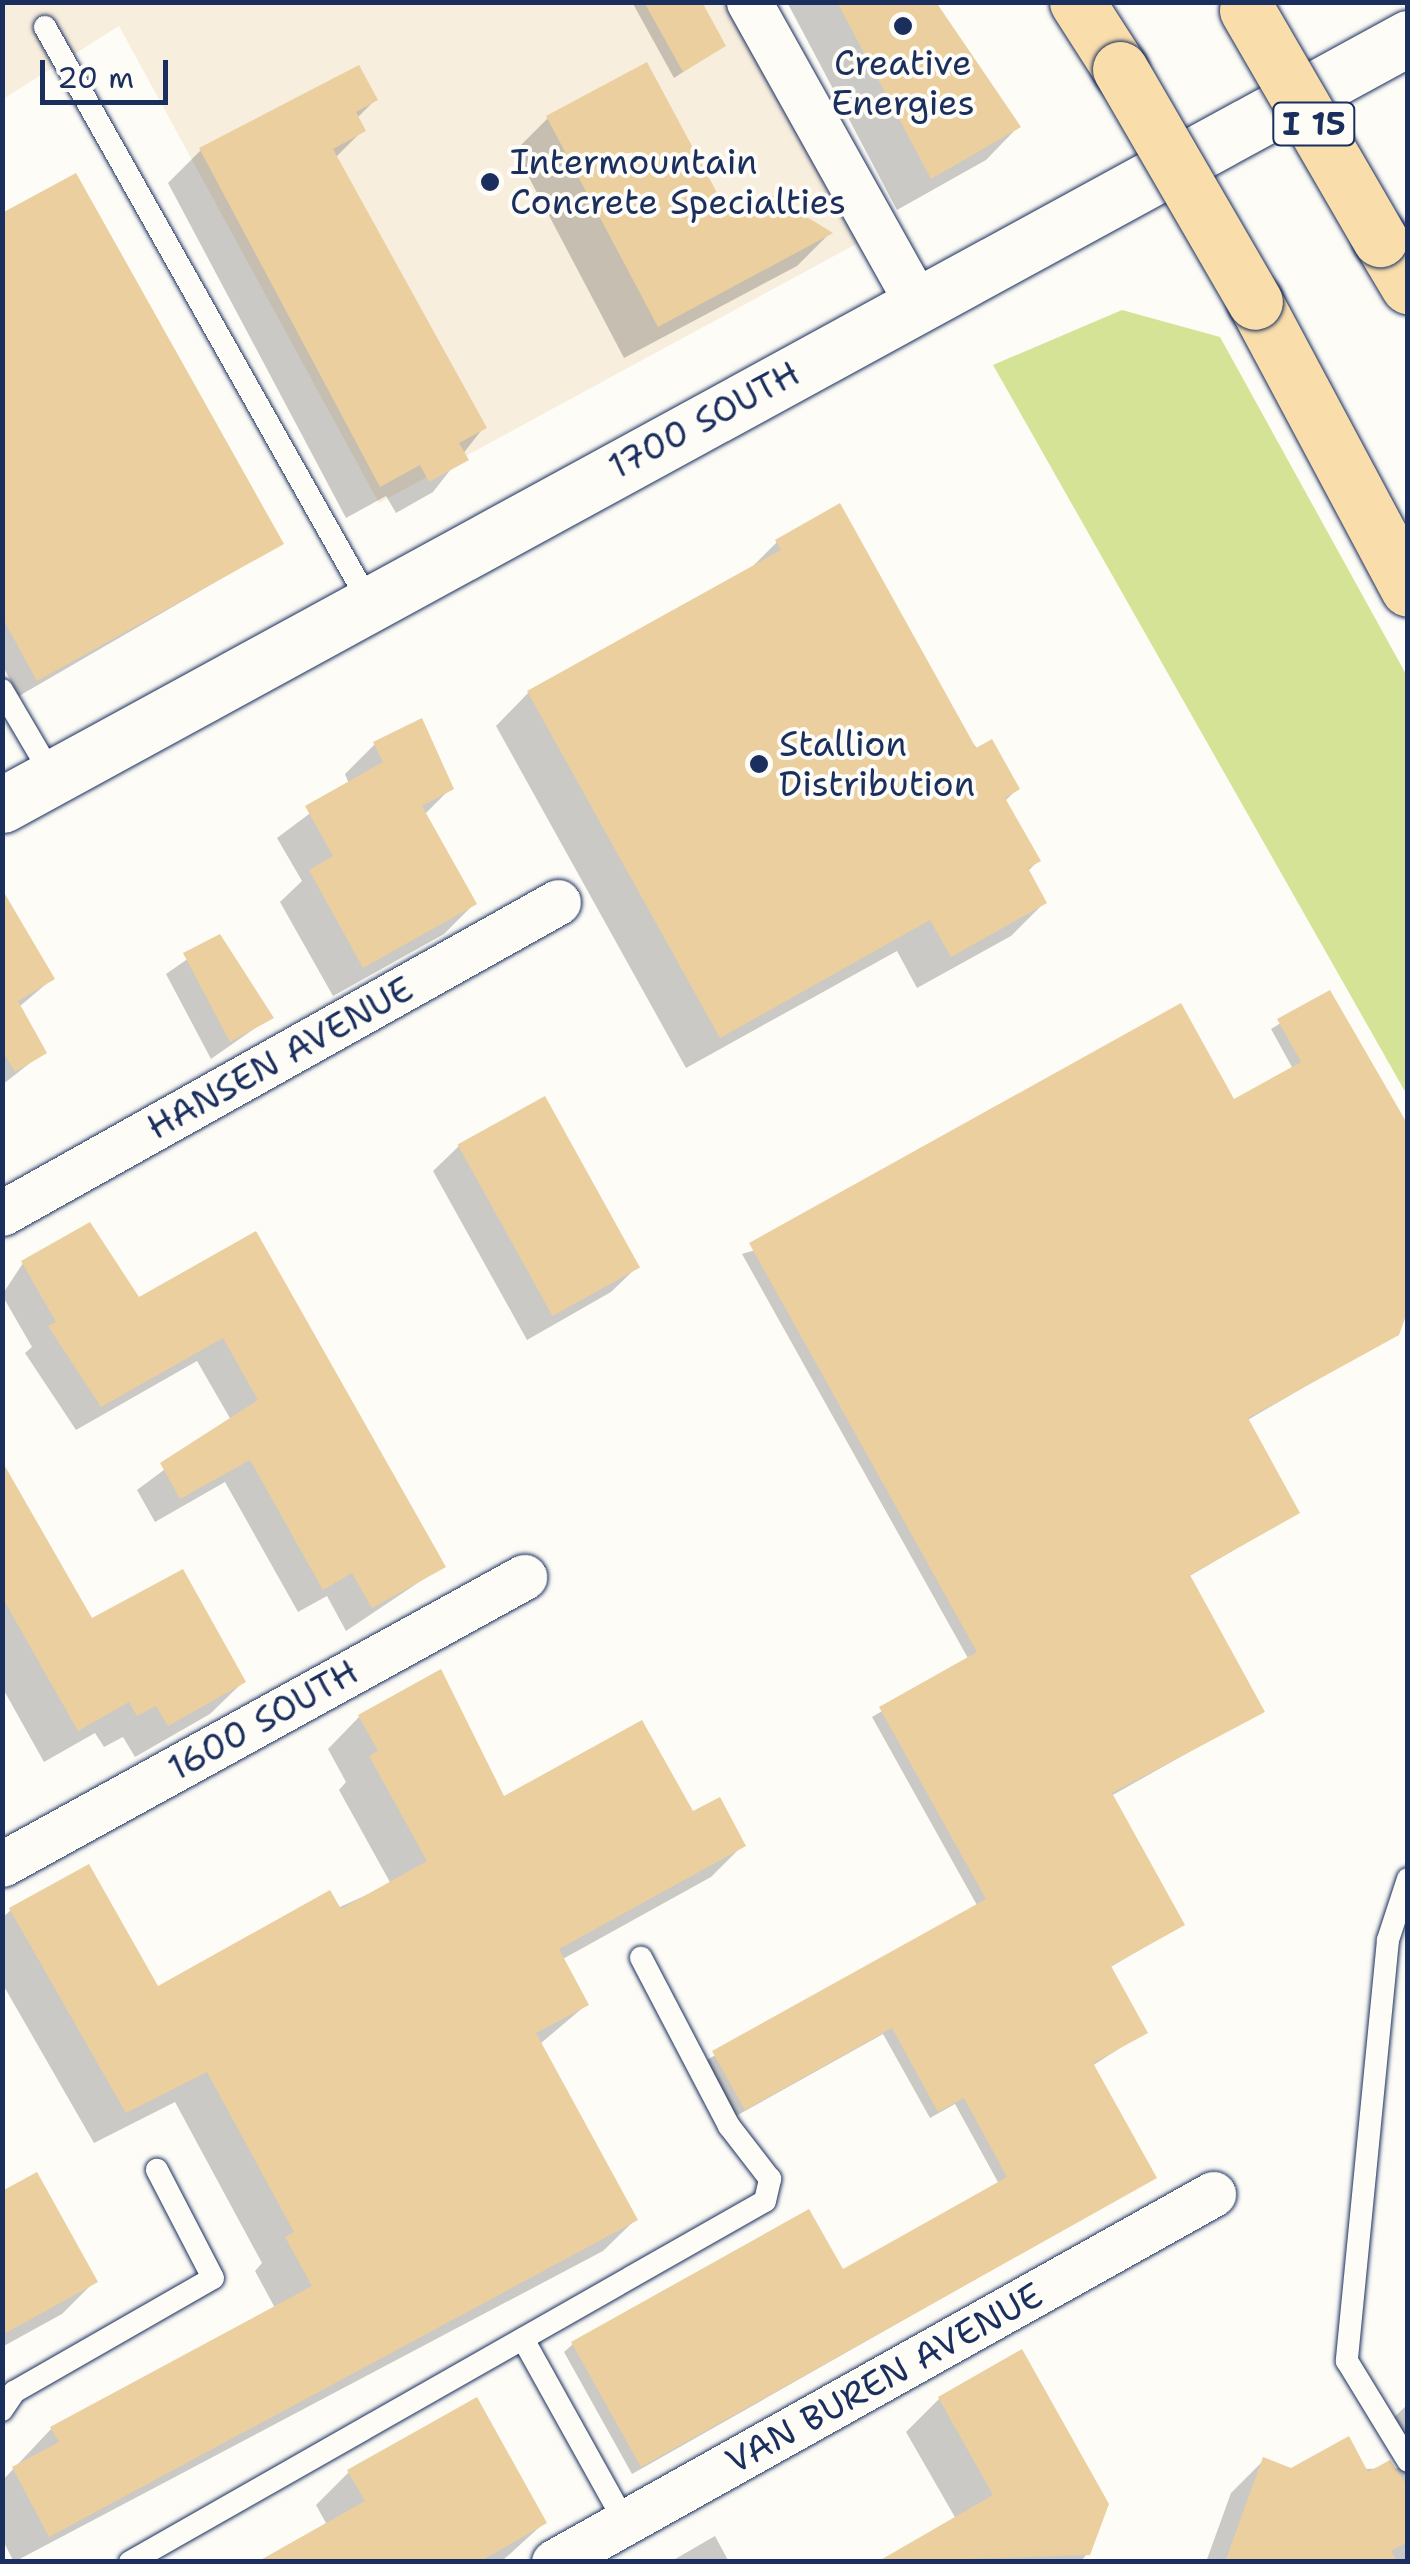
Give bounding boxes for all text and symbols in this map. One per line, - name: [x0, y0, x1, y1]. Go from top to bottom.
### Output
- marker: Creative Energies: [892, 15, 914, 37]
- scale bar: [45, 40, 172, 102]
- place label: Creative Energies: [831, 42, 975, 124]
- text: 20 m: [57, 57, 134, 98]
- road number: I 15: [1272, 97, 1356, 151]
- place label: Intermountain Concrete Specialties: [510, 141, 846, 223]
- marker: Intermountain Concrete Specialties: [479, 171, 501, 193]
- street label: 1700 SOUTH: [601, 352, 807, 488]
- place label: Stallion Distribution: [779, 723, 975, 805]
- marker: Stallion Distribution: [748, 753, 770, 775]
- street label: HANSEN AVENUE: [140, 968, 420, 1148]
- street label: 1600 SOUTH: [161, 1651, 365, 1789]
- street label: VAN BUREN AVENUE: [718, 2274, 1050, 2482]

